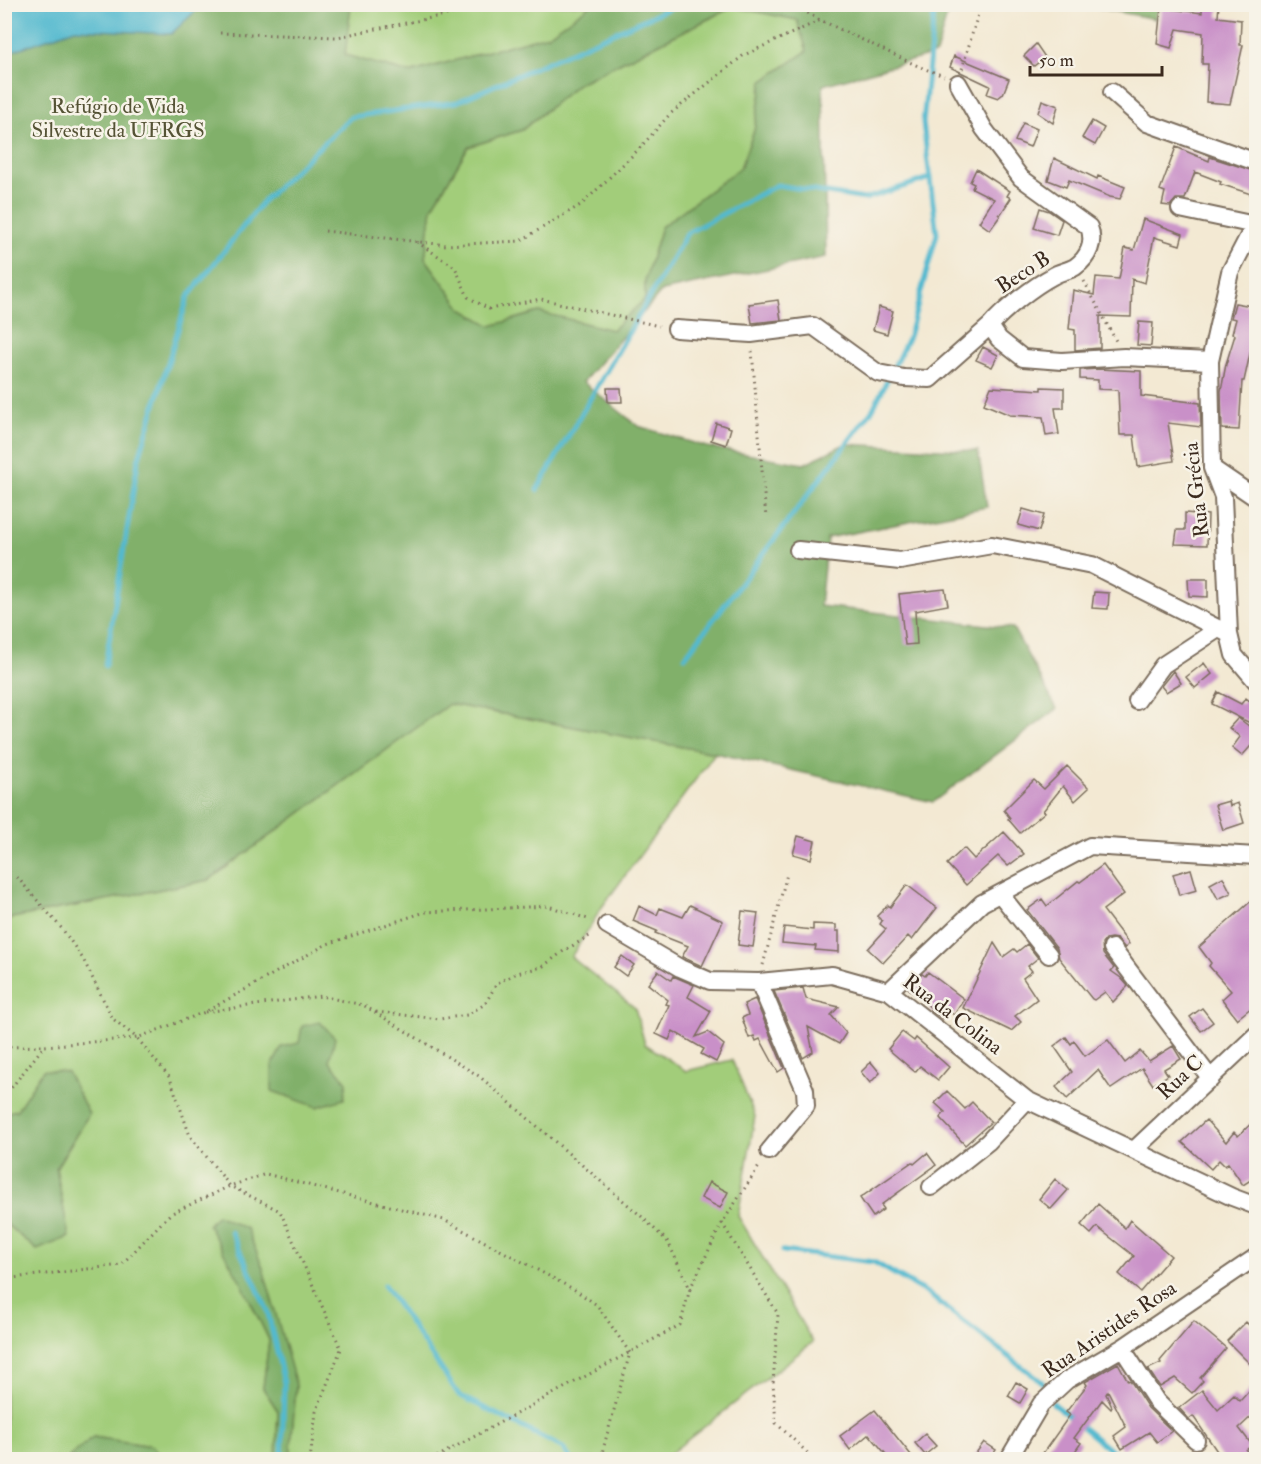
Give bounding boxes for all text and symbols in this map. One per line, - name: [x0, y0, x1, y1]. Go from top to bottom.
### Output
- scale bar: [1030, 39, 1162, 77]
- text: 50 m: [1039, 49, 1074, 72]
- park label: Refúgio de Vida Silvestre da UFRGS: [31, 93, 205, 144]
- street label: Beco B: [991, 245, 1055, 300]
- street label: Rua Grécia: [1177, 440, 1216, 539]
- street label: Rua da Colina: [897, 968, 1008, 1061]
- street label: Rua C: [1151, 1049, 1209, 1106]
- street label: Rua Aristides Rosa: [1037, 1274, 1182, 1384]

